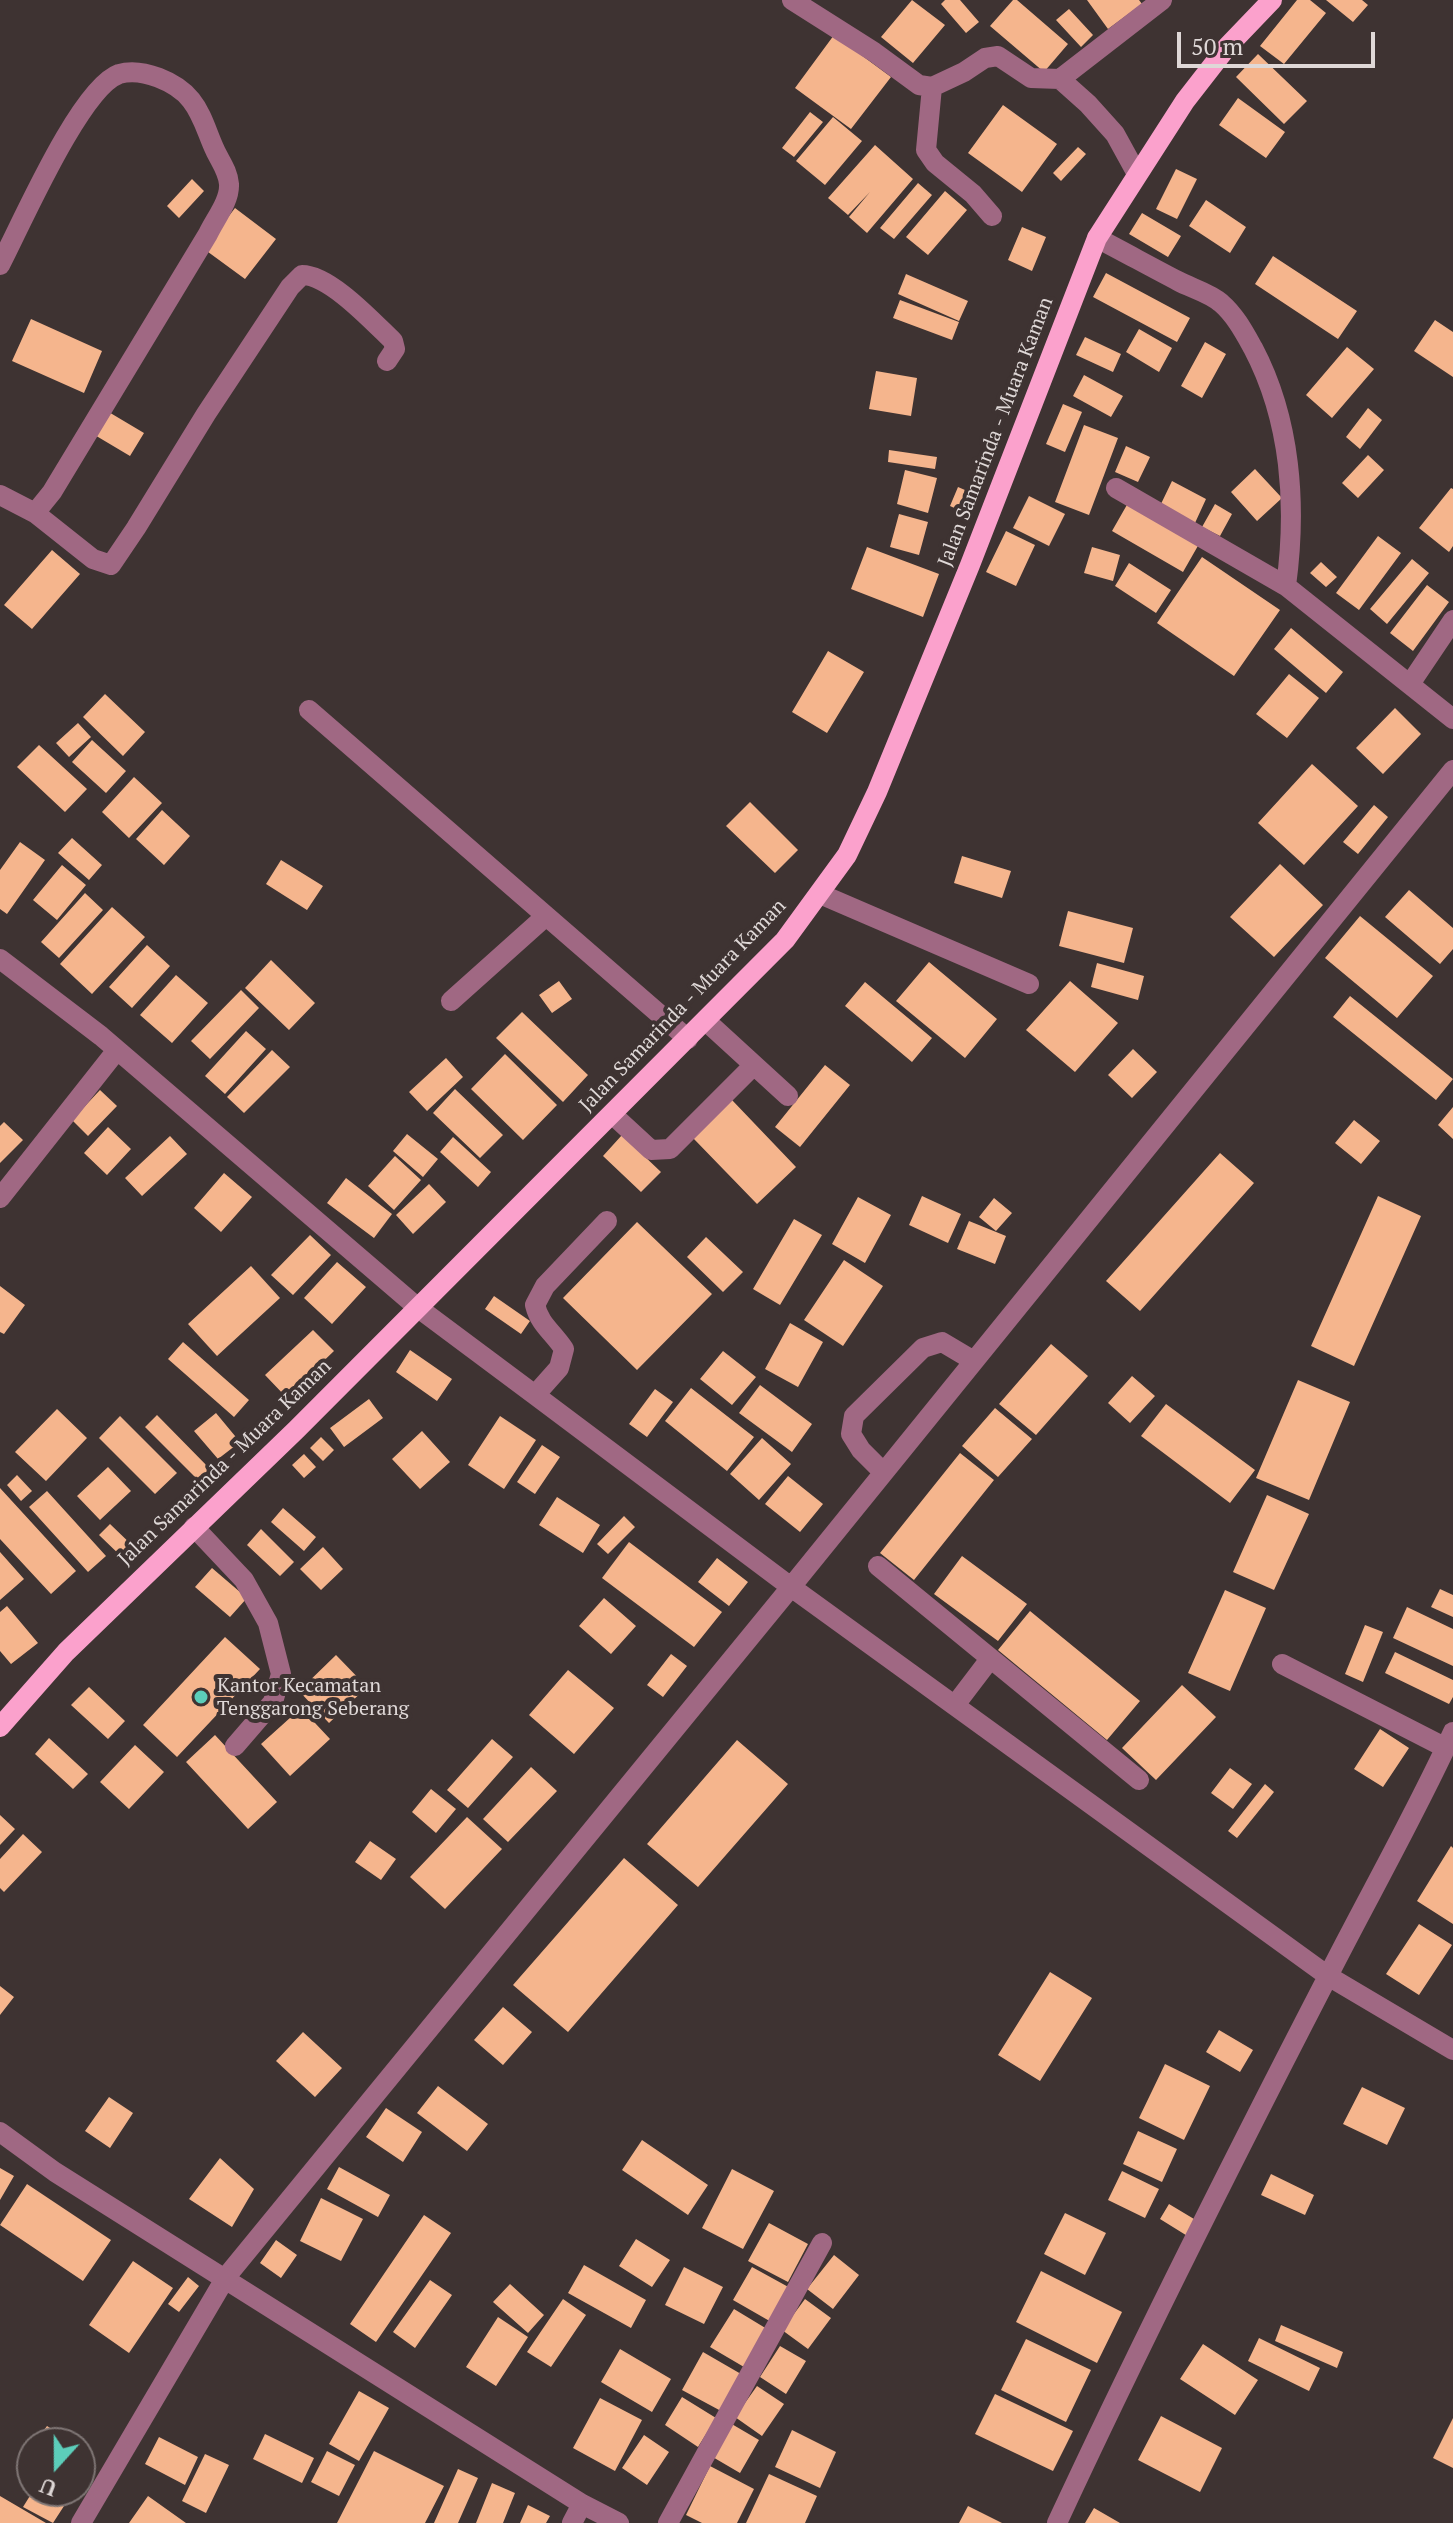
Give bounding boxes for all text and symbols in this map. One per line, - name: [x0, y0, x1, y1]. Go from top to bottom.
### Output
- scale bar: [1181, 16, 1379, 66]
- text: 50 m: [1191, 30, 1243, 62]
- street label: Jalan Samarinda - Muara Kaman: [933, 294, 1059, 570]
- street label: Jalan Samarinda - Muara Kaman: [575, 895, 791, 1117]
- street label: Jalan Samarinda - Muara Kaman: [114, 1355, 336, 1571]
- place label: Kantor Kecamatan Tenggarong Seberang: [217, 1674, 409, 1721]
- marker: Kantor Kecamatan Tenggarong Seberang: [192, 1688, 210, 1706]
- north arrow: [16, 2427, 96, 2507]
- text: U: [35, 2472, 60, 2504]

